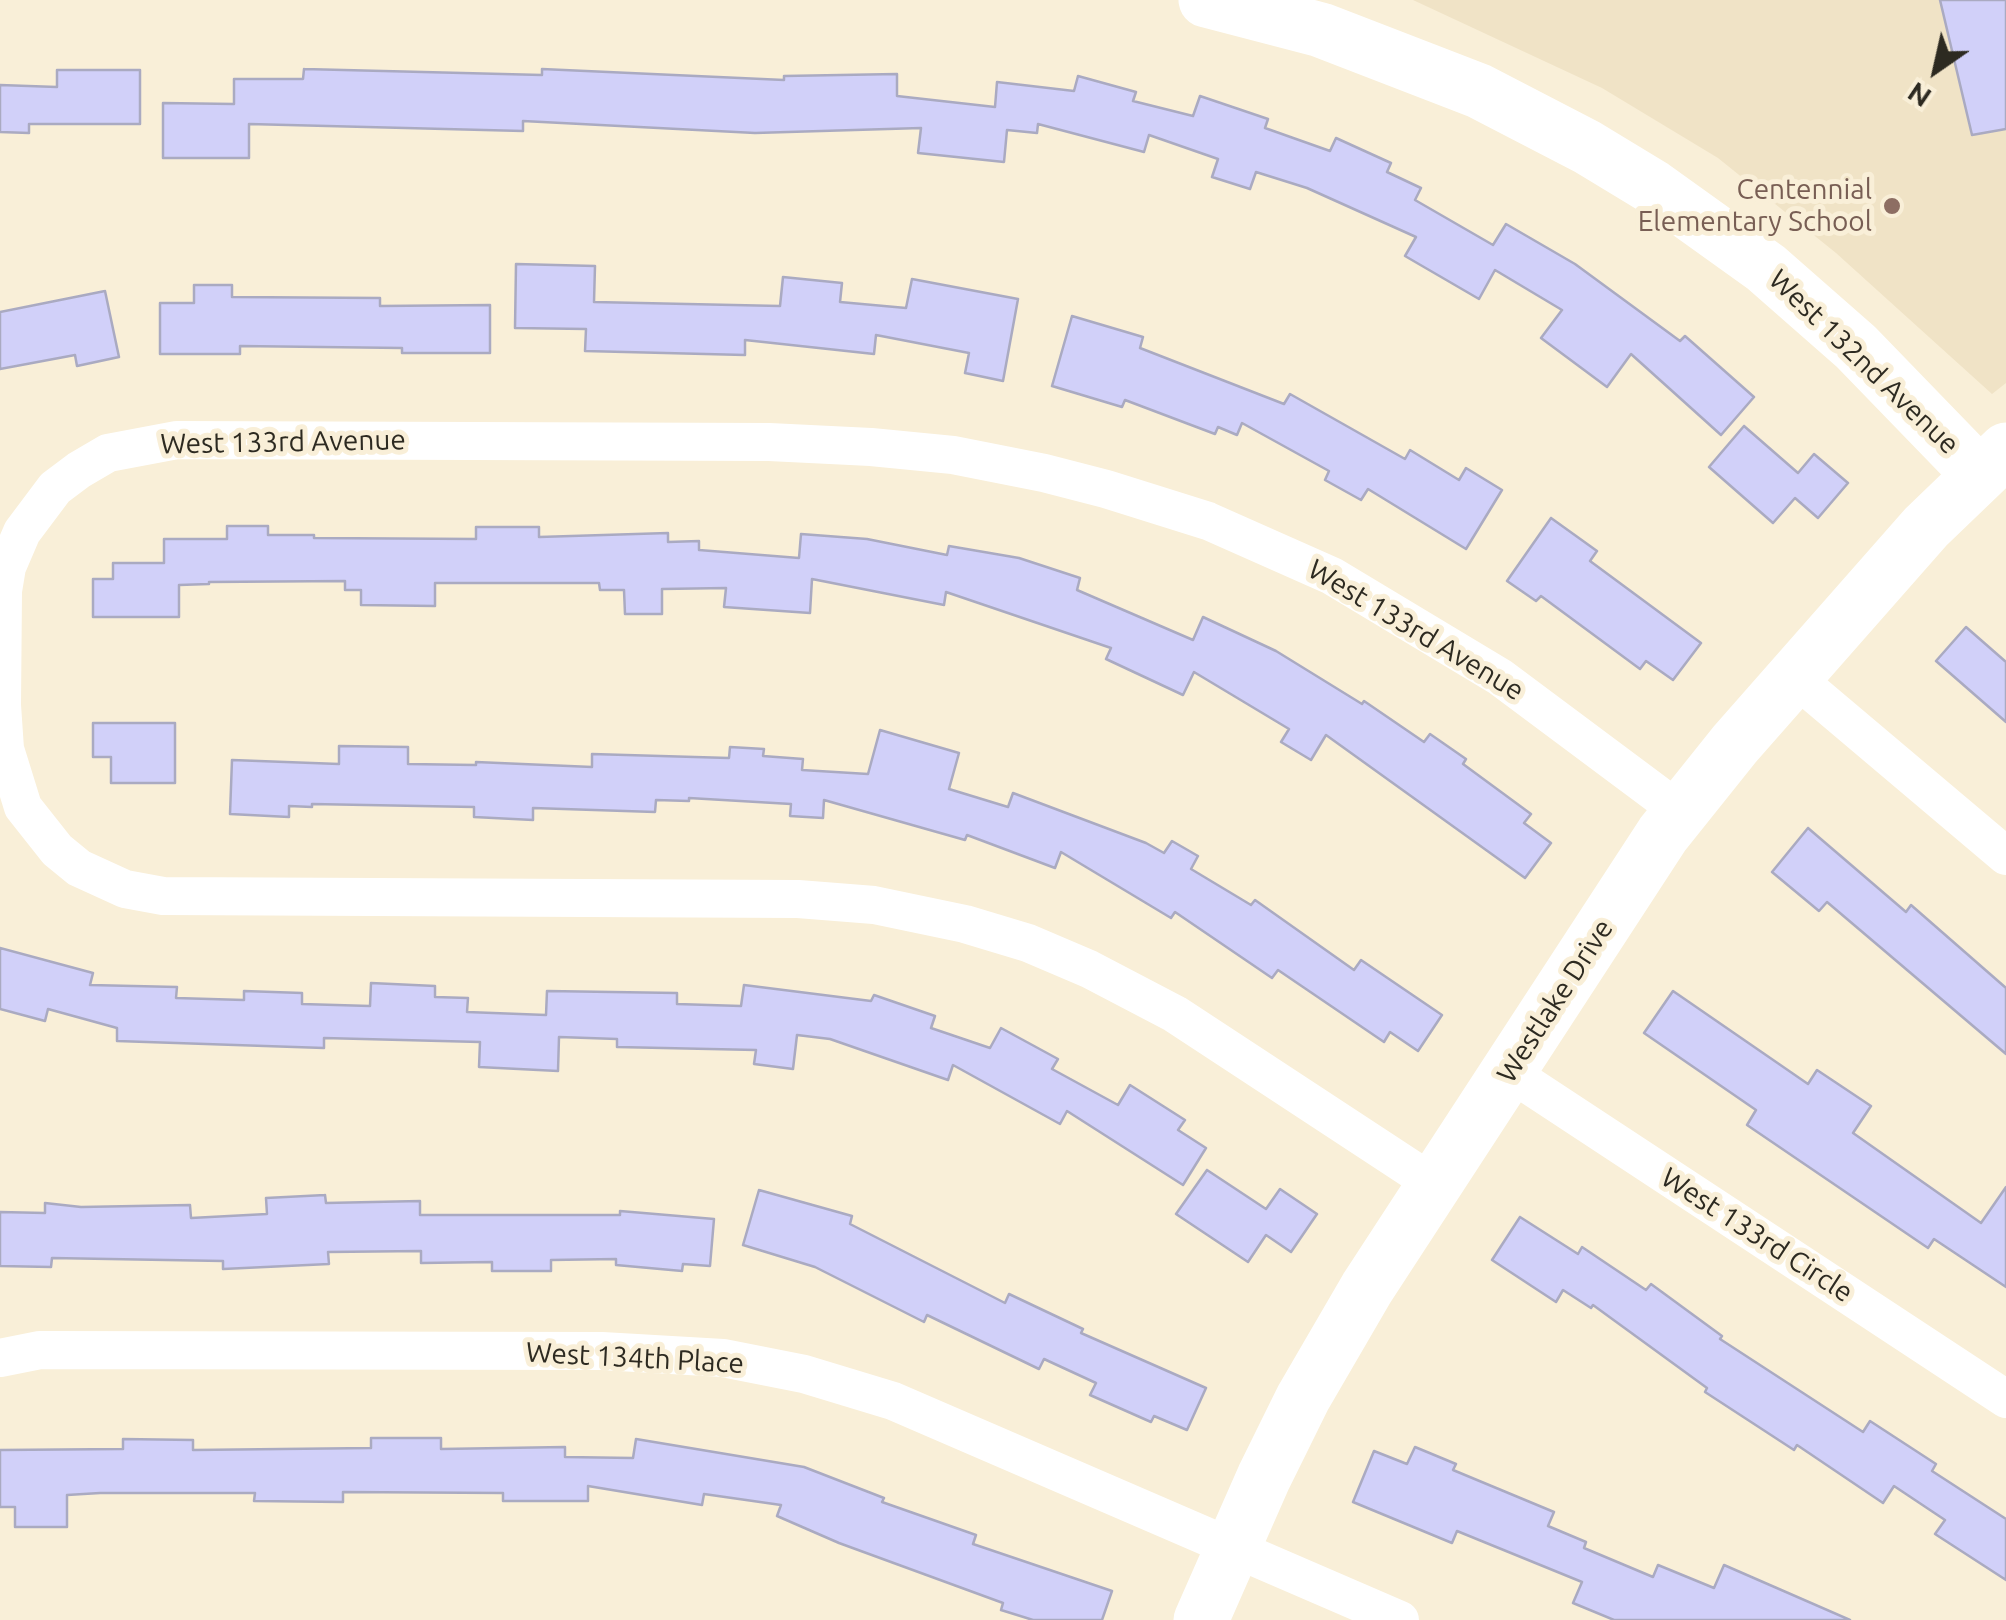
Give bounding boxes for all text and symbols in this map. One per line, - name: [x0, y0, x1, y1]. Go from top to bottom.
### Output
- north arrow: [1886, 20, 1986, 120]
- text: N: [1902, 77, 1936, 114]
- place label: Centennial Elementary School: [1638, 173, 1872, 239]
- marker: Centennial Elementary School: [1881, 195, 1903, 217]
- street label: West 132nd Avenue: [1762, 263, 1966, 461]
- street label: West 133rd Avenue: [160, 423, 406, 461]
- street label: West 133rd Avenue: [1302, 552, 1530, 708]
- street label: Westlake Drive: [1490, 913, 1620, 1089]
- street label: West 133rd Circle: [1655, 1161, 1859, 1309]
- street label: West 134th Place: [525, 1336, 745, 1380]

